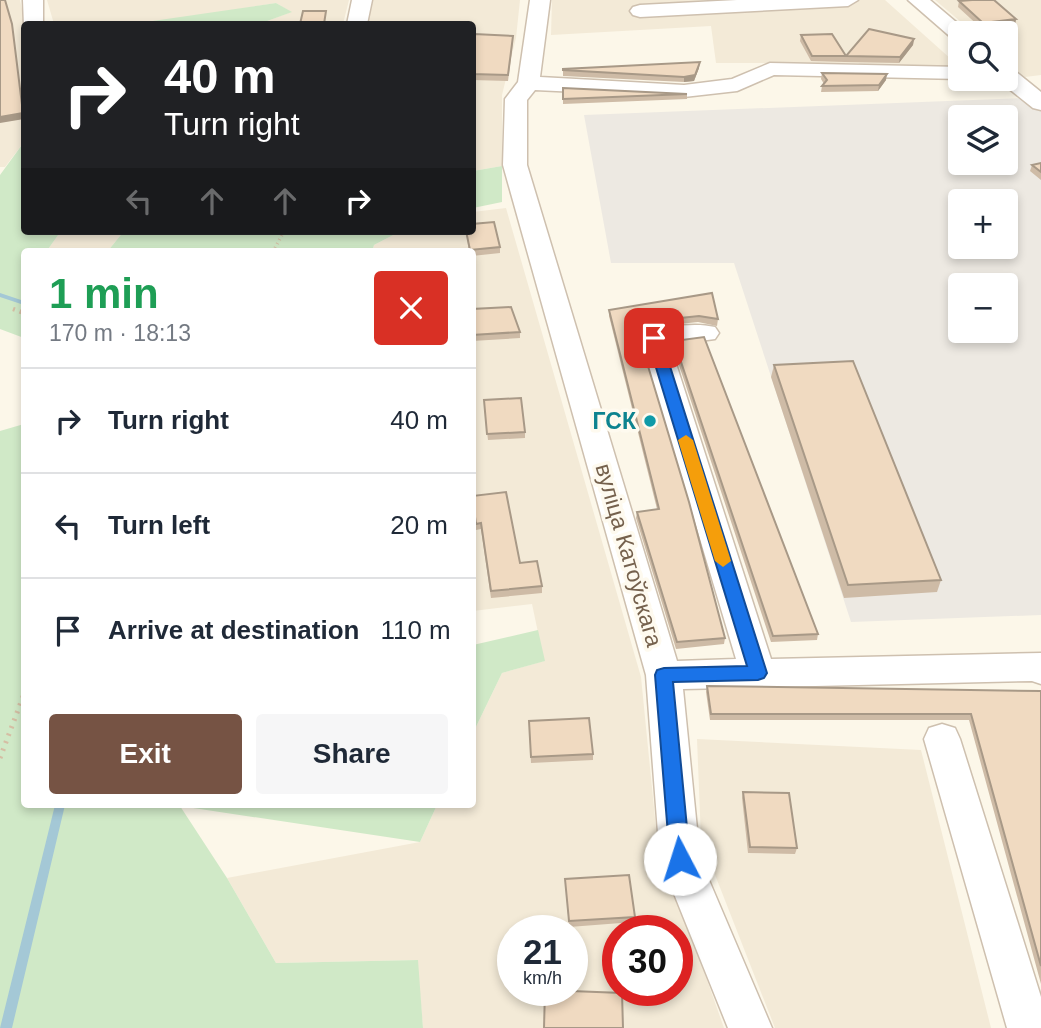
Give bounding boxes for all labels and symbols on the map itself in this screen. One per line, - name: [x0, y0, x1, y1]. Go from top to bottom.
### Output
- pin: [624, 308, 684, 368]
- place label: ГСК: [593, 408, 637, 434]
- marker: ГСК: [642, 413, 658, 429]
- street label: вуліца Катоўскага: [590, 460, 668, 650]
- position arrow: [643, 822, 717, 896]
- speed limit sign: 30: [602, 915, 693, 1006]

